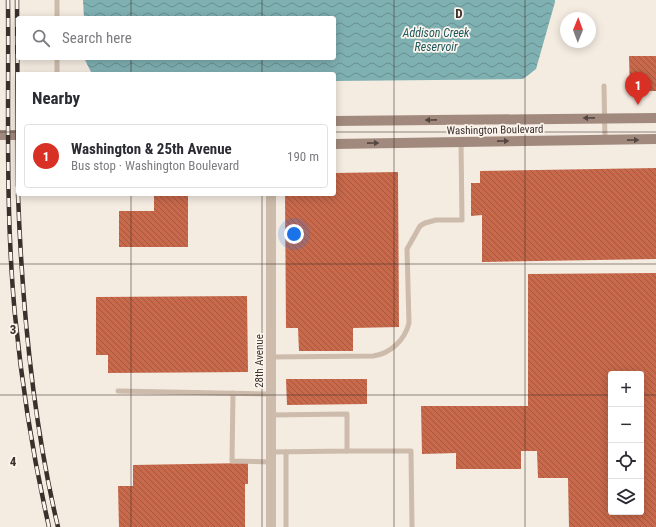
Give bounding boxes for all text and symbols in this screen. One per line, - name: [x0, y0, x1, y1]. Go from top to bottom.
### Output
- text: D: [455, 6, 463, 21]
- north arrow: [560, 12, 596, 48]
- search box: [16, 16, 336, 60]
- water label: Addison Creek Reservoir: [402, 26, 470, 54]
- icon: search: [30, 27, 52, 49]
- text: Search here: [62, 29, 132, 47]
- pin: 1: [625, 72, 651, 105]
- text: Nearby: [32, 88, 80, 108]
- one-way arrow: [582, 115, 595, 121]
- one-way arrow: [424, 117, 437, 123]
- street label: Washington Boulevard: [447, 123, 543, 137]
- one-way arrow: [627, 137, 640, 143]
- one-way arrow: [497, 138, 509, 145]
- text: Washington & 25th Avenue: [71, 140, 232, 158]
- one-way arrow: [367, 140, 380, 146]
- text: 1: [43, 149, 49, 164]
- text: 190 m: [287, 149, 319, 164]
- text: Bus stop · Washington Boulevard: [71, 158, 239, 173]
- your location: [284, 224, 304, 244]
- text: 3: [10, 322, 16, 337]
- street label: 28th Avenue: [253, 334, 266, 388]
- map controls: [608, 371, 644, 515]
- button: +: [608, 371, 644, 407]
- button: −: [608, 407, 644, 443]
- button: locate: [608, 443, 644, 479]
- text: 4: [10, 454, 17, 469]
- button: layers: [608, 479, 644, 515]

